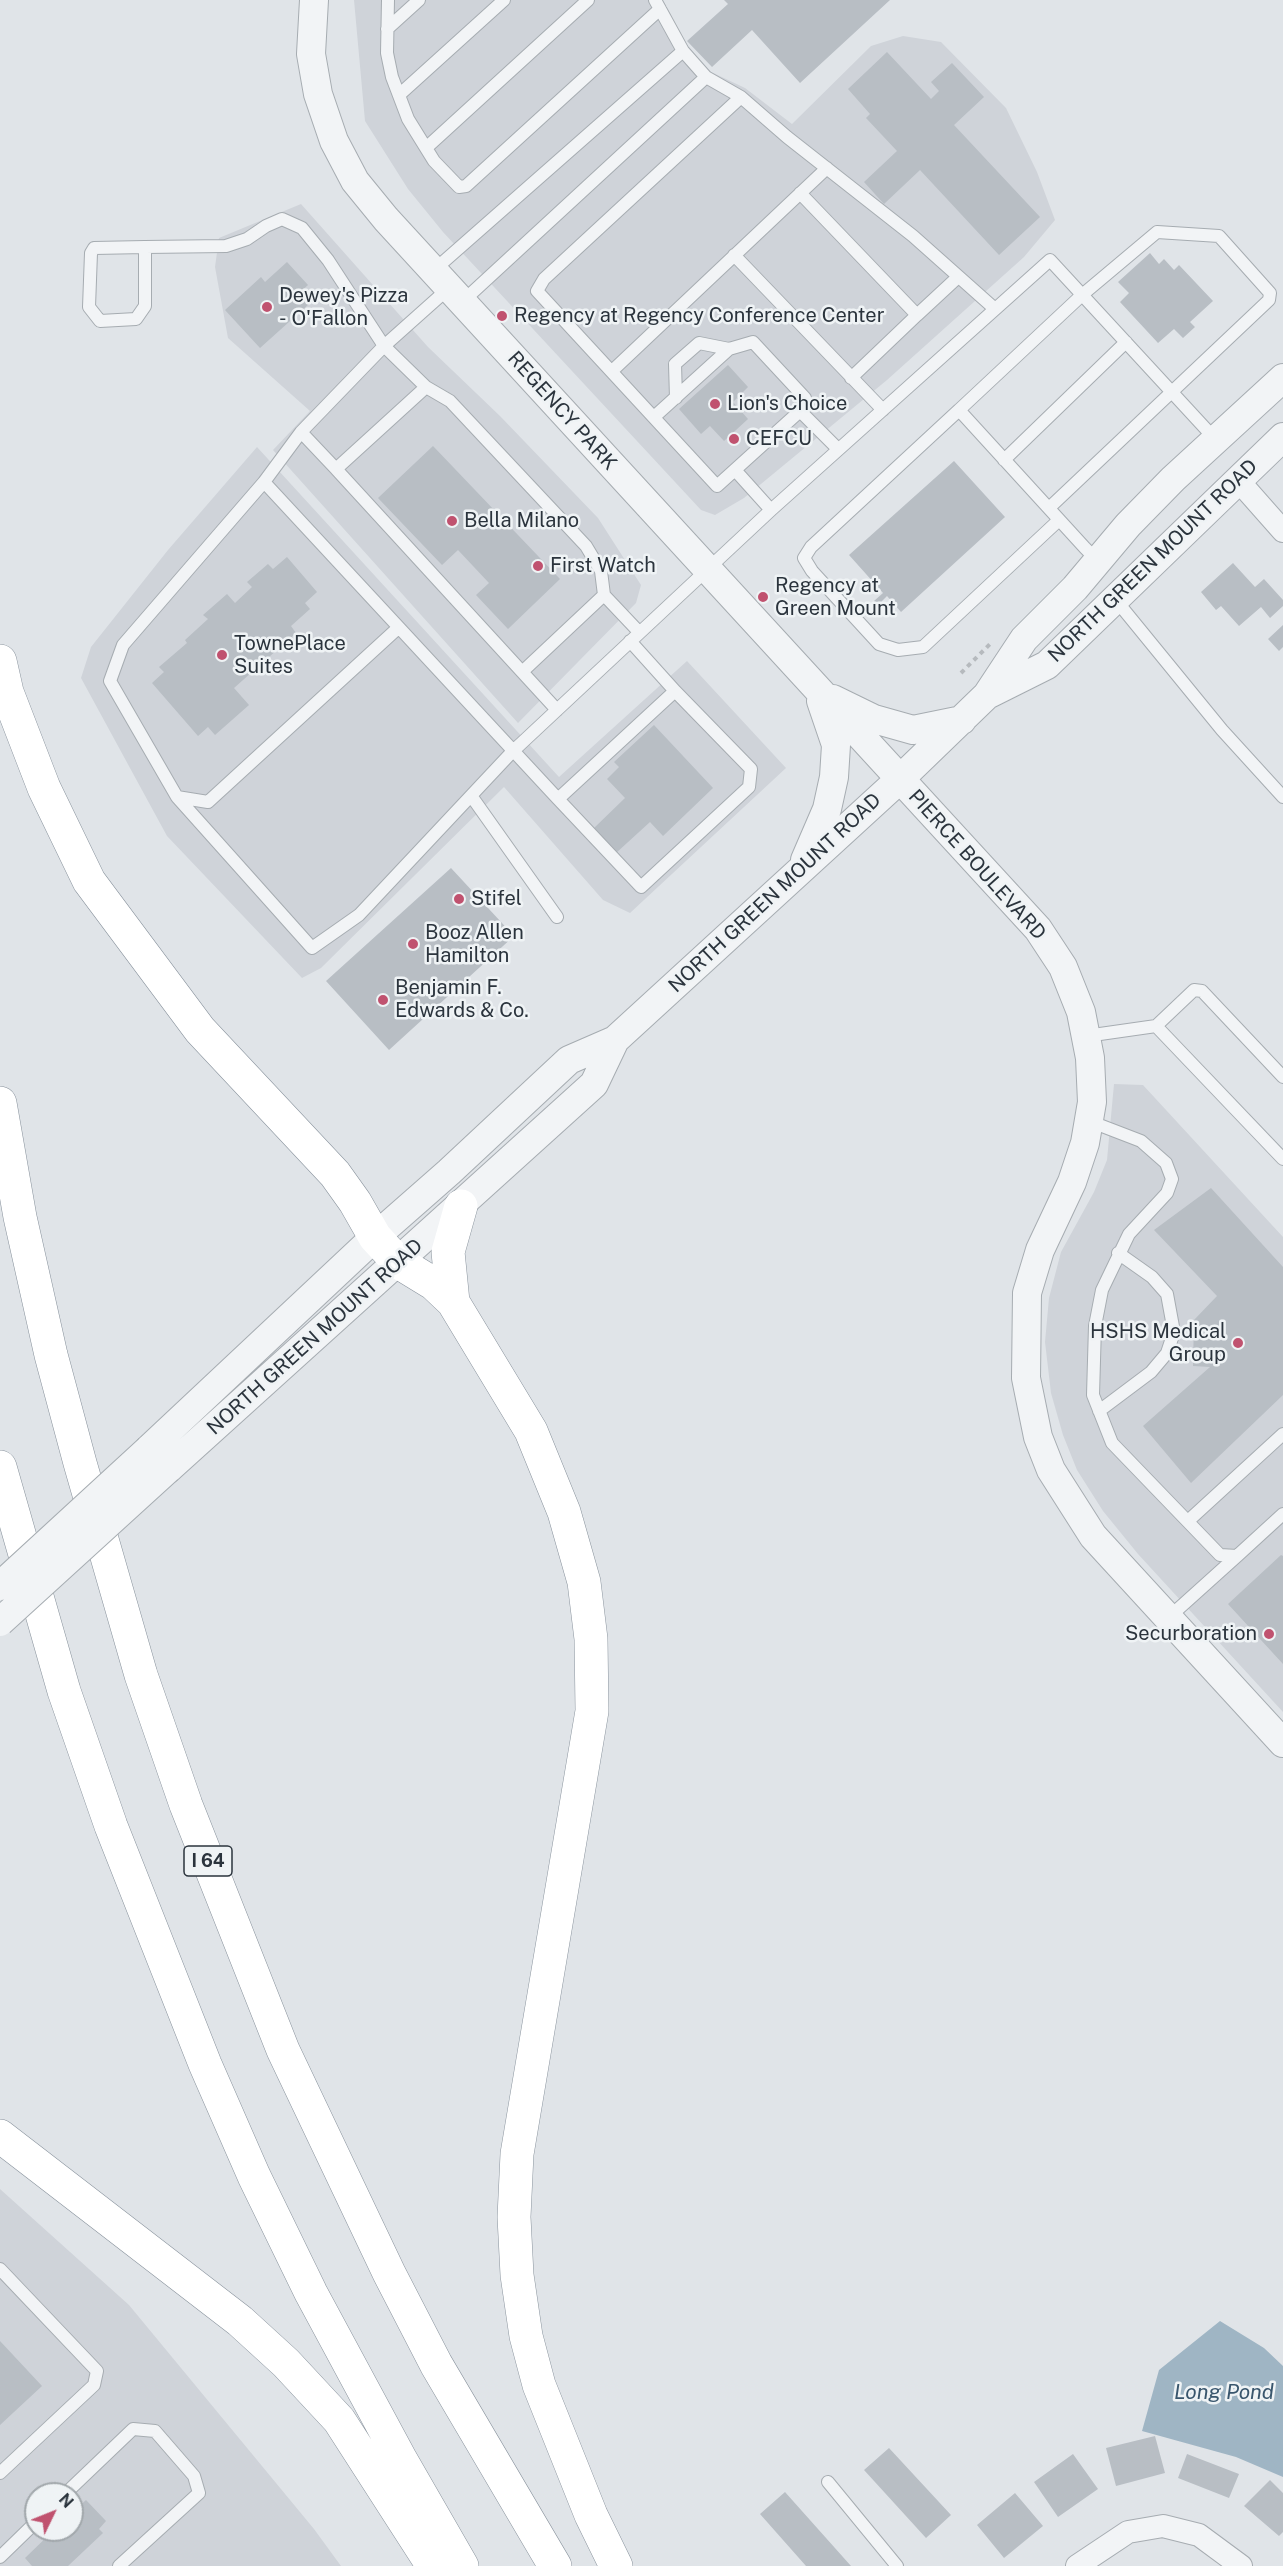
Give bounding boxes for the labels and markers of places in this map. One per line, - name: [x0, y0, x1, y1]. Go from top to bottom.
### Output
- place label: Dewey's Pizza - O'Fallon: [279, 284, 408, 331]
- marker: Dewey's Pizza - O'Fallon: [260, 300, 274, 314]
- place label: Regency at Regency Conference Center: [514, 304, 884, 328]
- marker: Regency at Regency Conference Center: [495, 309, 509, 323]
- place label: Lion's Choice: [727, 392, 847, 416]
- marker: Lion's Choice: [708, 397, 722, 411]
- place label: CEFCU: [746, 427, 812, 451]
- marker: CEFCU: [727, 432, 741, 446]
- place label: Bella Milano: [464, 509, 579, 533]
- marker: Bella Milano: [445, 514, 459, 528]
- place label: First Watch: [550, 554, 656, 578]
- marker: First Watch: [531, 559, 545, 573]
- place label: Regency at Green Mount: [775, 574, 896, 621]
- marker: Regency at Green Mount: [756, 590, 770, 604]
- place label: TownePlace Suites: [234, 632, 346, 679]
- marker: TownePlace Suites: [215, 648, 229, 662]
- place label: Stifel: [471, 887, 522, 911]
- marker: Stifel: [452, 892, 466, 906]
- place label: Booz Allen Hamilton: [425, 921, 524, 968]
- marker: Booz Allen Hamilton: [406, 937, 420, 951]
- place label: Benjamin F. Edwards & Co.: [395, 976, 529, 1023]
- marker: Benjamin F. Edwards & Co.: [376, 993, 390, 1007]
- place label: HSHS Medical Group: [1090, 1320, 1226, 1367]
- marker: HSHS Medical Group: [1231, 1336, 1245, 1350]
- place label: Securboration: [1125, 1622, 1257, 1646]
- marker: Securboration: [1262, 1627, 1276, 1641]

